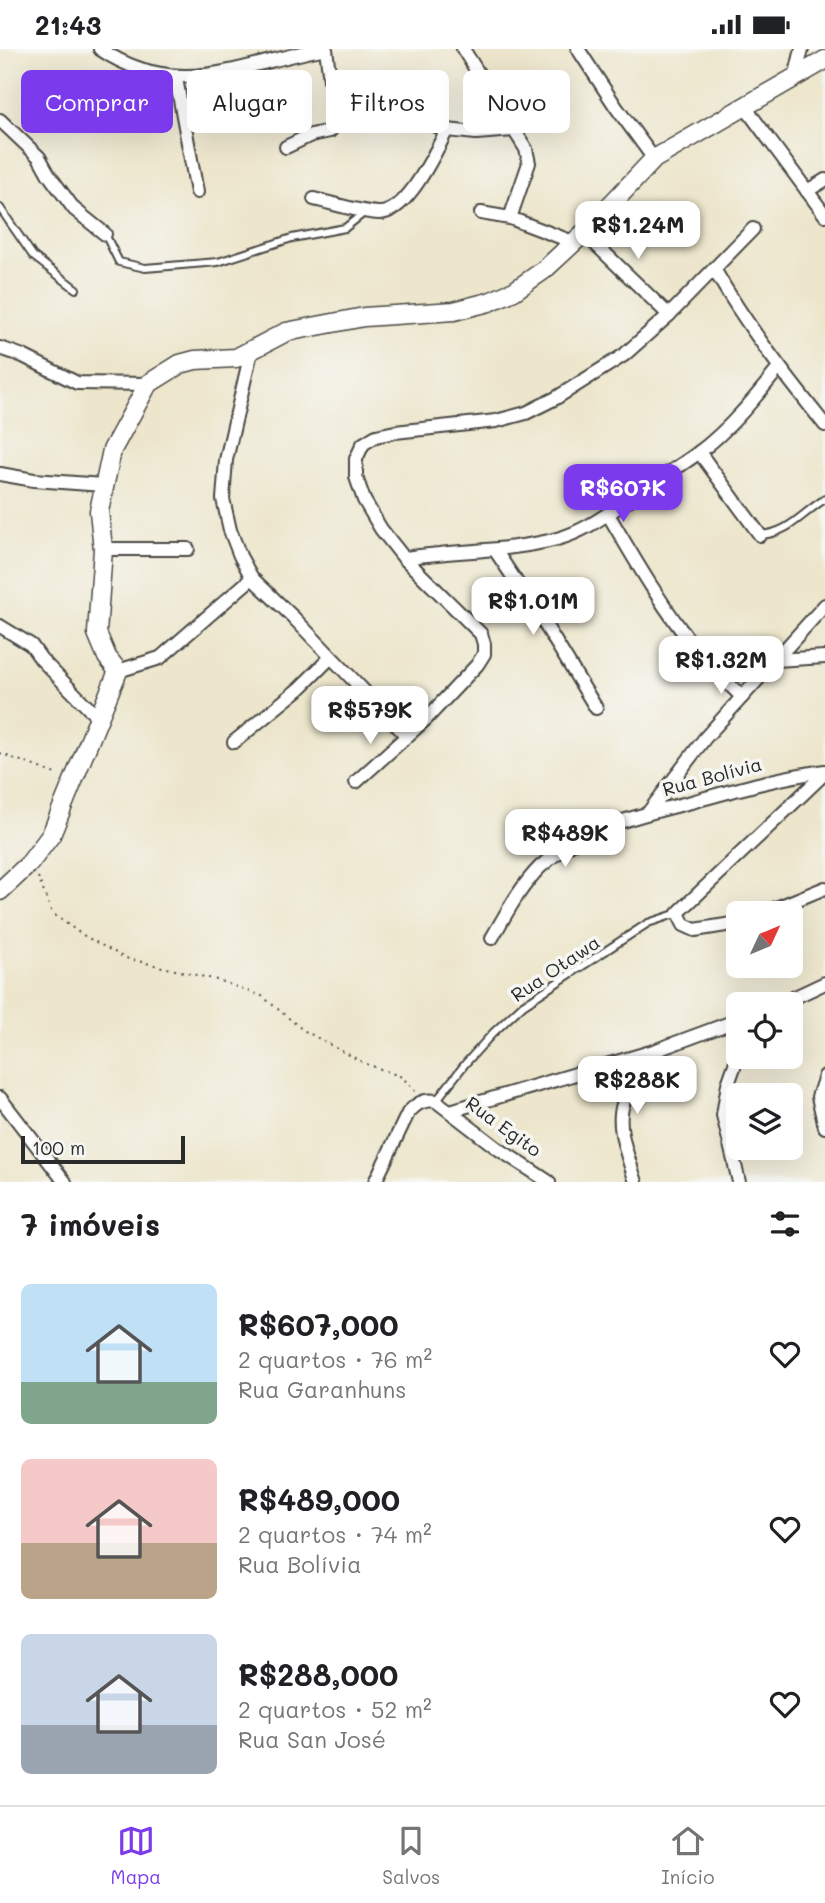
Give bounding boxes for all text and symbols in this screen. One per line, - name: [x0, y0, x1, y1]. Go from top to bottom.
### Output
- text: 21:43: [35, 8, 101, 42]
- chip: Comprar: [21, 70, 173, 133]
- chip: Alugar: [187, 70, 312, 133]
- chip: Filtros: [326, 70, 449, 133]
- chip: Novo: [463, 70, 570, 133]
- pin: R$1.24M: [573, 201, 703, 261]
- text: R$1.24M: [591, 209, 685, 239]
- pin: R$607K: [566, 465, 680, 524]
- text: R$607K: [580, 472, 666, 502]
- pin: R$1.01M: [468, 577, 598, 637]
- text: R$1.01M: [488, 585, 579, 615]
- pin: R$1.32M: [656, 637, 786, 696]
- text: R$1.32M: [675, 644, 767, 674]
- pin: R$579K: [313, 687, 427, 746]
- text: R$579K: [327, 694, 413, 724]
- street label: Rua Bolívia: [660, 751, 764, 801]
- pin: R$489K: [508, 809, 622, 869]
- text: R$489K: [521, 817, 609, 847]
- north arrow: [726, 901, 803, 978]
- map controls: [726, 901, 803, 1160]
- street label: Rua Otawa: [506, 929, 604, 1007]
- button: locate: [726, 992, 803, 1069]
- pin: R$288K: [580, 1056, 694, 1116]
- text: R$288K: [594, 1064, 680, 1094]
- button: layers: [726, 1083, 803, 1160]
- street label: Rua Egito: [461, 1090, 547, 1162]
- scale bar: [21, 1133, 186, 1165]
- text: 100 m: [32, 1135, 85, 1160]
- text: 7 imóveis: [21, 1204, 160, 1244]
- icon: filters: [766, 1205, 804, 1243]
- text: R$607,000: [238, 1304, 399, 1344]
- icon: home: [77, 1312, 161, 1396]
- icon: heart: [766, 1335, 804, 1373]
- text: 2 quartos · 76 m²: [238, 1344, 432, 1374]
- text: Rua Garanhuns: [238, 1374, 406, 1404]
- text: R$489,000: [238, 1479, 400, 1519]
- icon: home: [77, 1487, 161, 1571]
- icon: heart: [766, 1510, 804, 1548]
- text: 2 quartos · 74 m²: [238, 1519, 432, 1549]
- text: Rua Bolívia: [238, 1549, 361, 1579]
- text: R$288,000: [238, 1654, 398, 1694]
- icon: home: [77, 1662, 161, 1746]
- icon: heart: [766, 1685, 804, 1723]
- text: 2 quartos · 52 m²: [238, 1694, 432, 1724]
- text: Rua San José: [238, 1724, 386, 1754]
- tab: Mapa: [111, 1822, 161, 1889]
- tab: Salvos: [382, 1822, 440, 1889]
- tab: Início: [661, 1822, 714, 1889]

